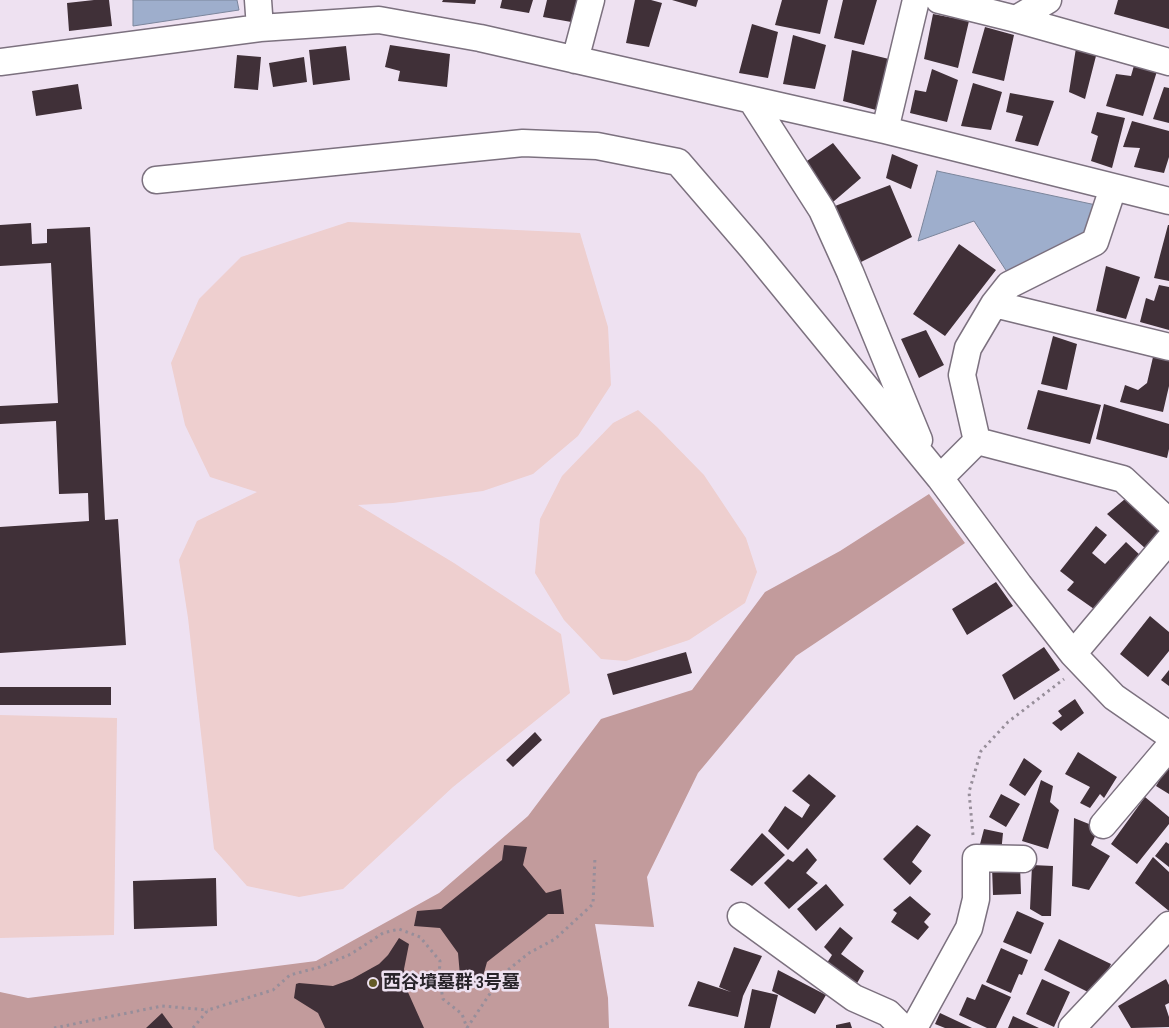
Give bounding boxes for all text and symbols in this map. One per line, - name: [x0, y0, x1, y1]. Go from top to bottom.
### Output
- place label: 西谷墳墓群 3号墓: [383, 972, 520, 994]
- marker: 西谷墳墓群 3号墓: [367, 977, 379, 989]

